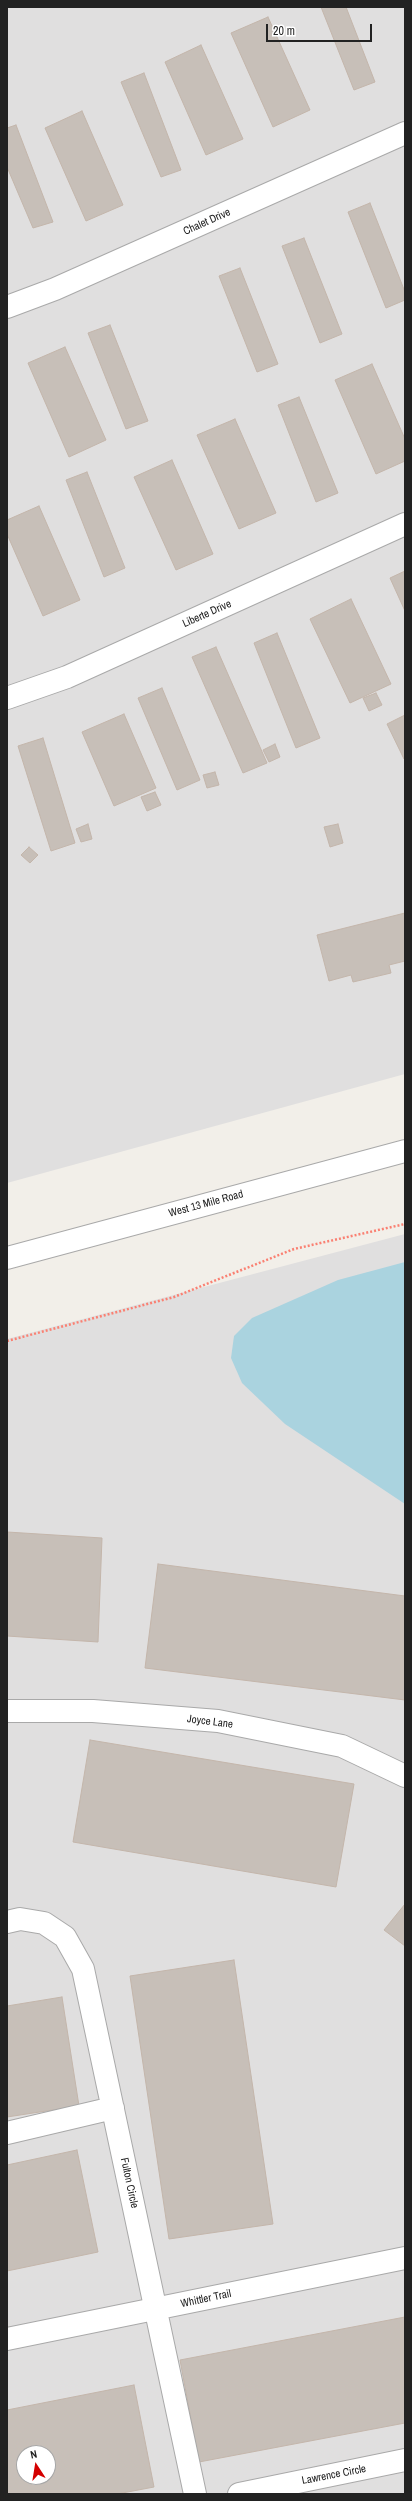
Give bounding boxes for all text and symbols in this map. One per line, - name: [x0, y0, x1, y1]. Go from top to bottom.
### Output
- scale bar: [268, 16, 374, 42]
- text: 20 m: [273, 23, 295, 39]
- street label: Chalet Drive: [181, 206, 233, 238]
- street label: Liberte Drive: [180, 597, 234, 631]
- street label: West 13 Mile Road: [167, 1188, 245, 1220]
- street label: Joyce Lane: [186, 1713, 234, 1731]
- street label: Fulton Circle: [117, 2157, 141, 2209]
- street label: Whittler Trail: [180, 2287, 232, 2311]
- north arrow: [16, 2445, 56, 2485]
- text: N: [29, 2447, 38, 2462]
- street label: Lawrence Circle: [301, 2462, 367, 2488]

